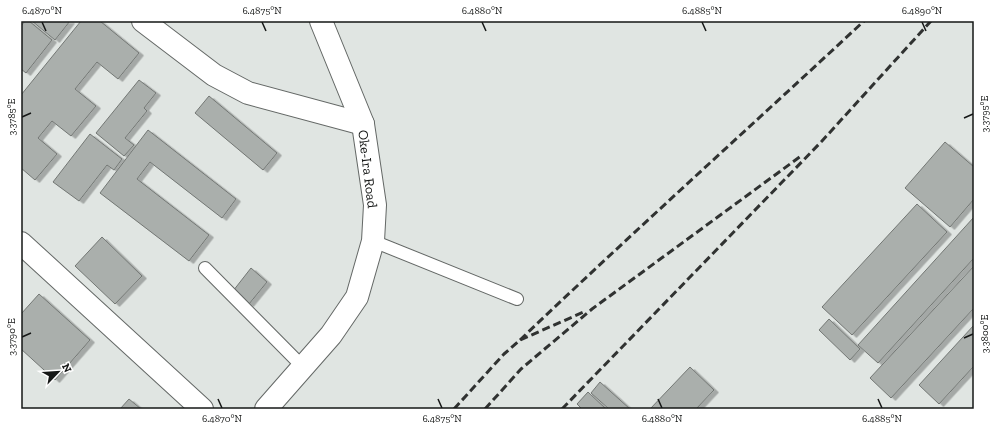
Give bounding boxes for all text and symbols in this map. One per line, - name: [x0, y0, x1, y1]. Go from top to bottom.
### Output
- text: 6.4870°N: [22, 5, 63, 17]
- text: 6.4875°N: [242, 5, 282, 17]
- text: 6.4880°N: [462, 5, 503, 17]
- text: 6.4885°N: [682, 5, 723, 17]
- text: 6.4890°N: [902, 5, 943, 17]
- text: 3.3795°E: [979, 95, 991, 132]
- text: 3.3785°E: [6, 98, 18, 135]
- street label: Oke-Ira Road: [354, 129, 381, 209]
- text: 3.3800°E: [979, 315, 991, 353]
- text: 3.3790°E: [6, 318, 18, 356]
- north arrow: [38, 352, 78, 392]
- text: N: [59, 361, 75, 375]
- text: 6.4870°N: [202, 413, 243, 425]
- text: 6.4875°N: [422, 413, 462, 425]
- text: 6.4880°N: [642, 413, 683, 425]
- text: 6.4885°N: [862, 413, 903, 425]

